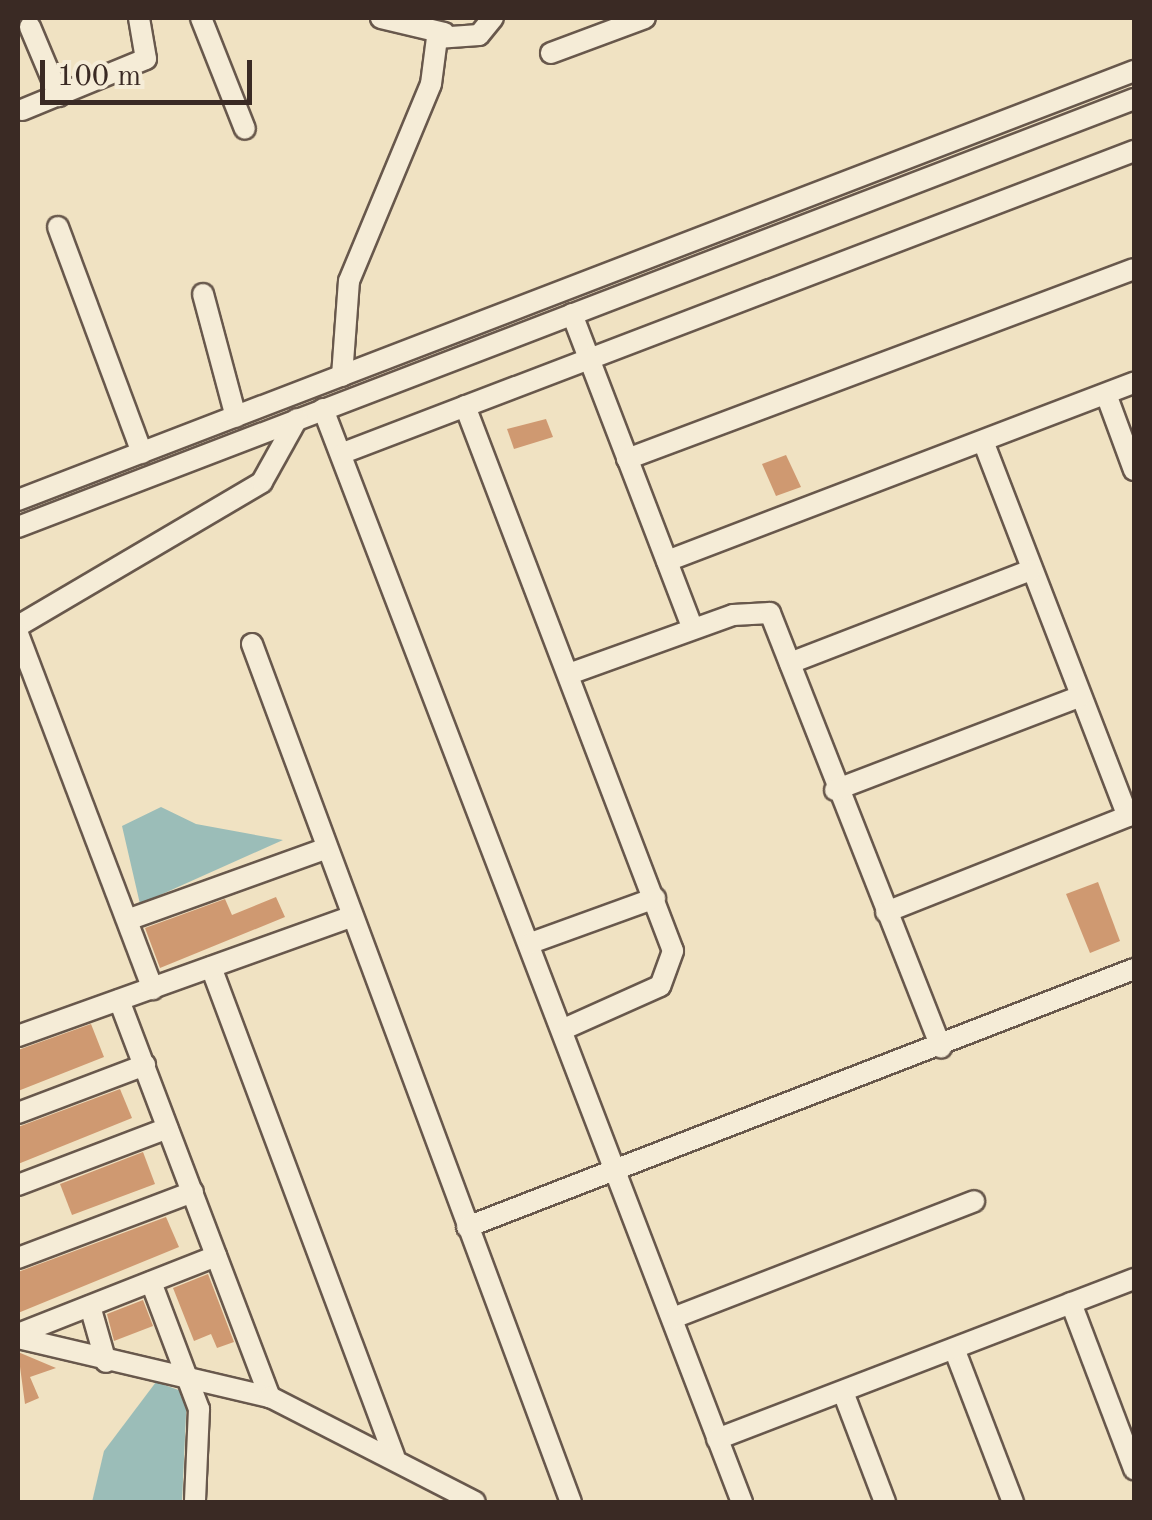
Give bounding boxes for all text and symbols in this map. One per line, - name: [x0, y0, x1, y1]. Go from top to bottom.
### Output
- scale bar: [45, 40, 258, 102]
- text: 100 m: [57, 62, 141, 92]

